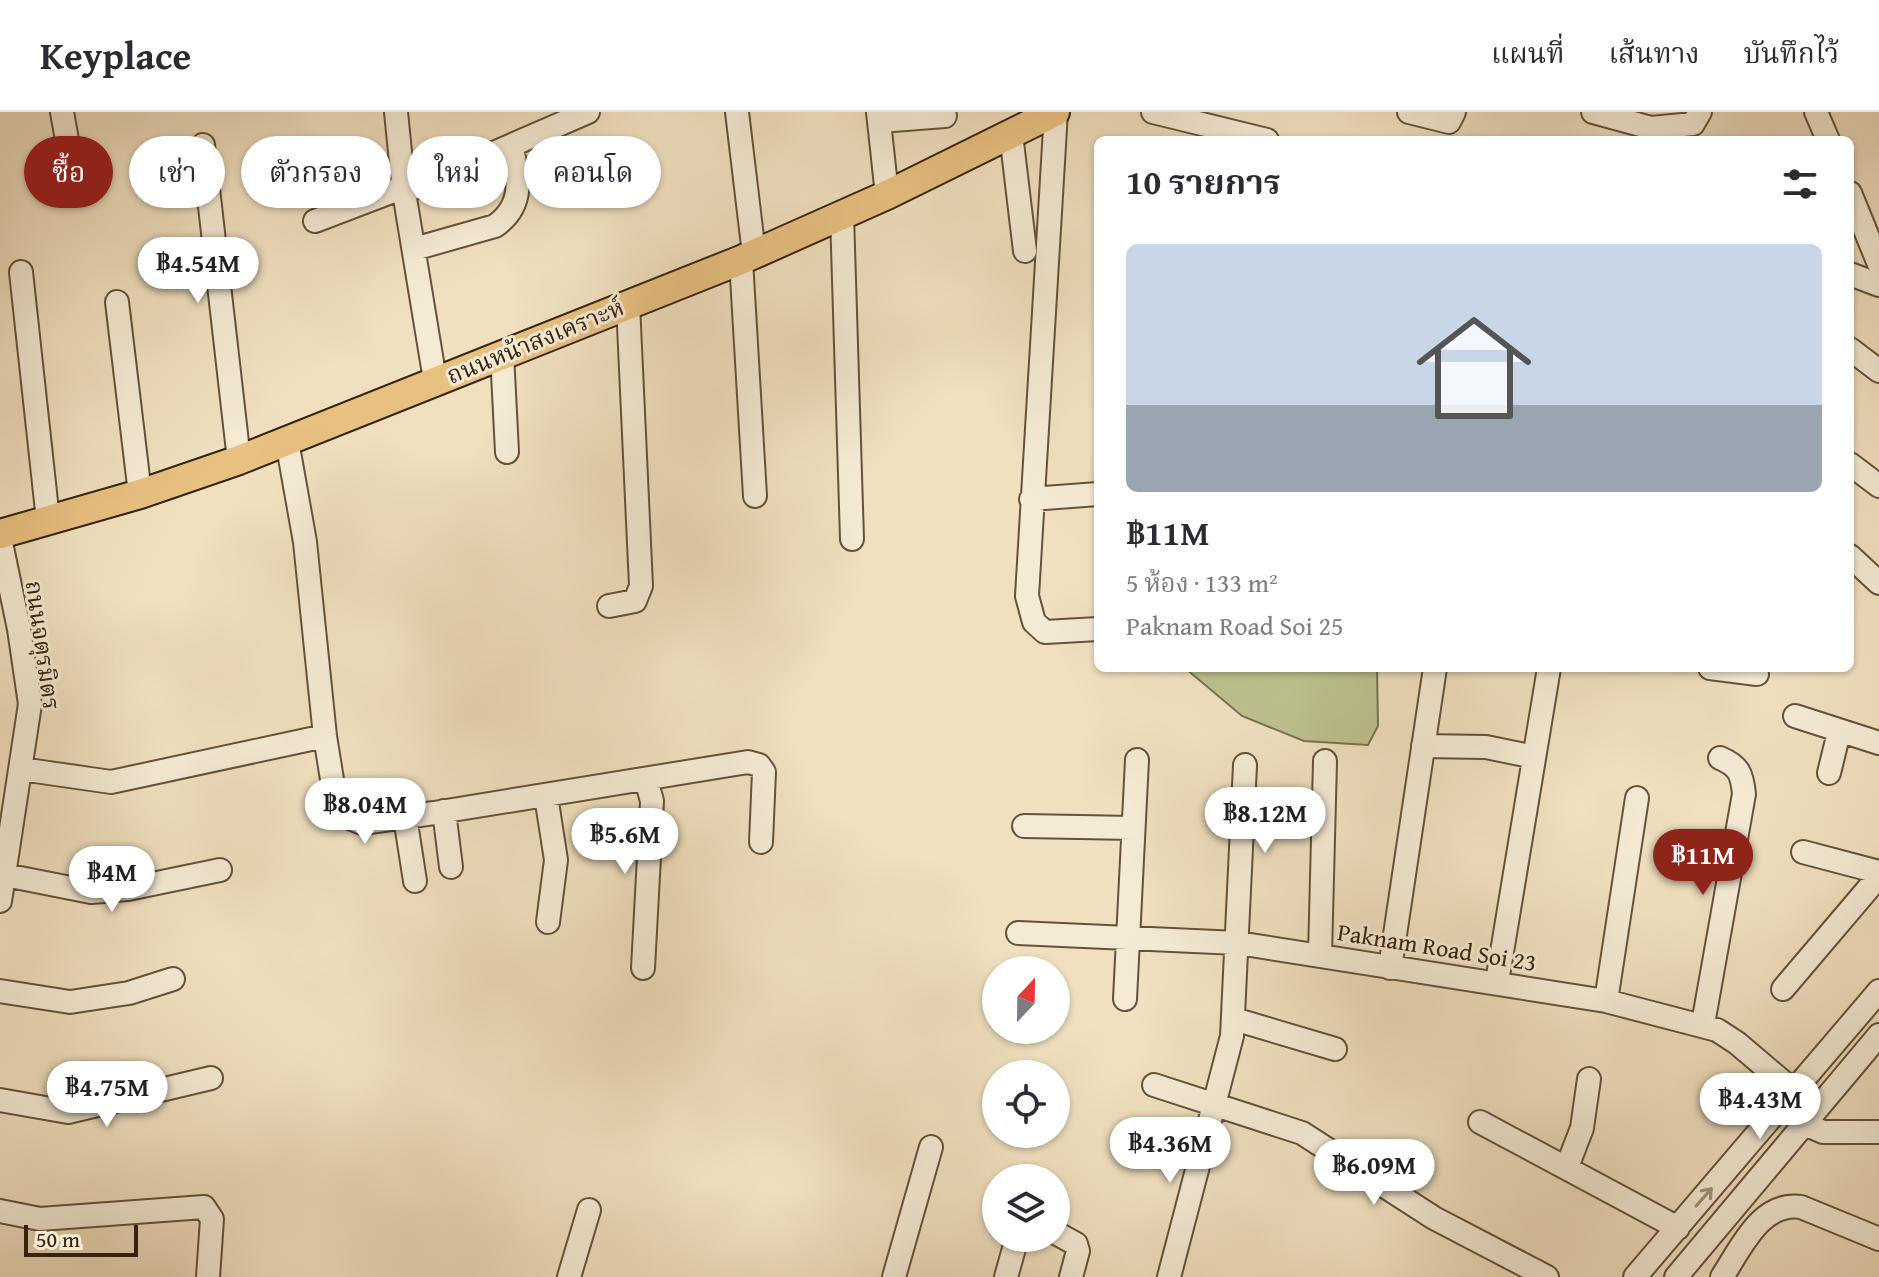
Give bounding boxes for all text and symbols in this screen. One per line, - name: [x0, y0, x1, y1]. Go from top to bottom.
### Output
- text: Keyplace: [40, 27, 191, 83]
- text: แผนที่: [1491, 32, 1564, 73]
- text: เส้นทาง: [1608, 32, 1700, 73]
- text: บันทึกไว้: [1744, 32, 1839, 73]
- chip: ซื้อ: [24, 136, 113, 208]
- chip: เช่า: [129, 136, 225, 208]
- chip: ตัวกรอง: [241, 136, 391, 208]
- chip: ใหม่: [407, 136, 508, 208]
- chip: คอนโด: [524, 136, 661, 208]
- text: 10 รายการ: [1126, 157, 1281, 206]
- icon: filters: [1778, 162, 1822, 206]
- pin: ฿4.54M: [133, 237, 263, 305]
- text: ฿4.54M: [156, 243, 240, 282]
- street label: ถนนหน้าสงเคราะห์: [441, 289, 629, 393]
- icon: home: [1402, 296, 1546, 440]
- text: ฿11M: [1126, 508, 1209, 557]
- text: 5 ห้อง · 133 m²: [1126, 563, 1278, 602]
- street label: ถนนจตุรมิตร: [17, 578, 69, 712]
- text: Paknam Road Soi 25: [1126, 606, 1343, 645]
- pin: ฿8.04M: [300, 778, 430, 846]
- text: ฿8.04M: [323, 784, 407, 823]
- pin: ฿8.12M: [1200, 787, 1330, 855]
- text: ฿8.12M: [1223, 793, 1307, 832]
- pin: ฿5.6M: [569, 808, 681, 876]
- text: ฿5.6M: [589, 814, 661, 853]
- pin: ฿11M: [1656, 829, 1750, 897]
- text: ฿11M: [1671, 835, 1735, 874]
- pin: ฿4M: [73, 846, 151, 914]
- text: ฿4M: [87, 852, 137, 891]
- street label: Paknam Road Soi 23: [1335, 914, 1539, 980]
- north arrow: [982, 956, 1070, 1044]
- map controls: [982, 956, 1070, 1252]
- button: locate: [982, 1060, 1070, 1148]
- pin: ฿4.75M: [42, 1061, 172, 1129]
- text: ฿4.75M: [65, 1067, 149, 1106]
- pin: ฿4.43M: [1695, 1073, 1825, 1141]
- text: ฿4.43M: [1718, 1079, 1802, 1118]
- pin: ฿4.36M: [1105, 1117, 1235, 1185]
- text: ฿4.36M: [1128, 1123, 1212, 1162]
- pin: ฿6.09M: [1309, 1139, 1439, 1207]
- text: ฿6.09M: [1332, 1145, 1416, 1184]
- button: layers: [982, 1164, 1070, 1252]
- one-way arrow: [1695, 1187, 1713, 1208]
- scale bar: [24, 1221, 138, 1257]
- text: 50 m: [36, 1223, 80, 1255]

